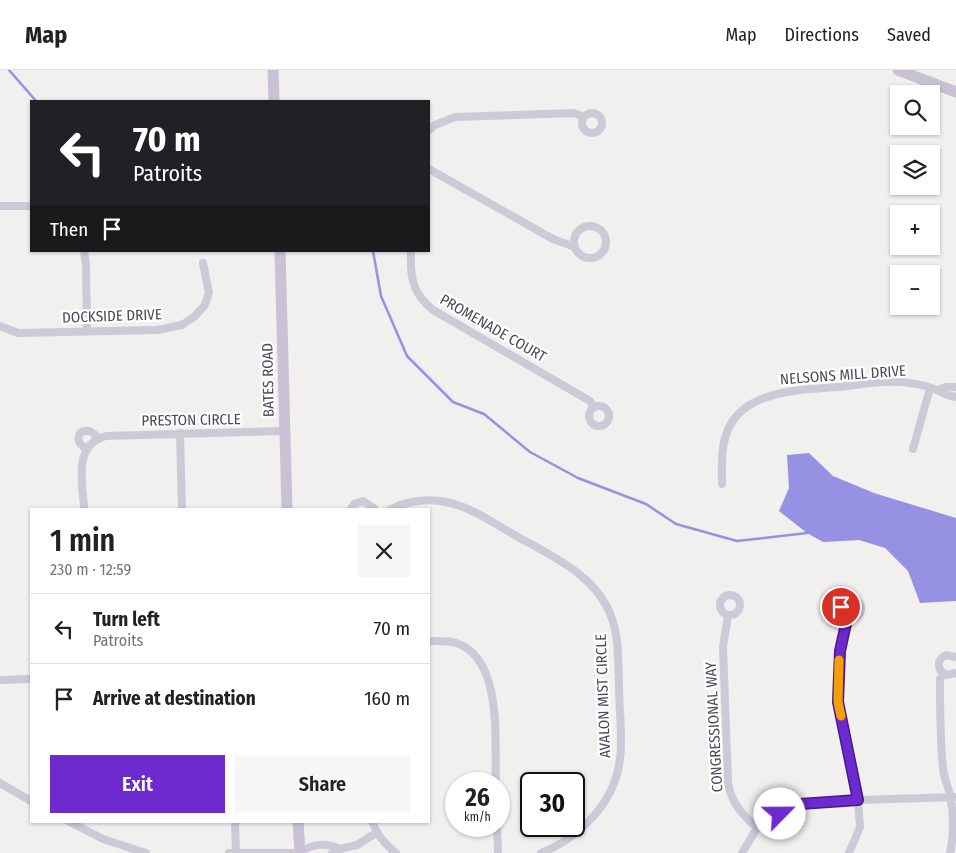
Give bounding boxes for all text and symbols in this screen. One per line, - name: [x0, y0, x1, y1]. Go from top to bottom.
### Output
- text: Map: [25, 21, 67, 49]
- text: Map: [725, 24, 757, 46]
- text: Directions: [785, 24, 859, 46]
- text: Saved: [887, 24, 931, 46]
- map controls: [890, 85, 940, 315]
- button: search: [890, 85, 940, 135]
- text: 70 m: [133, 118, 201, 160]
- icon: left: [50, 120, 115, 185]
- button: layers: [890, 145, 940, 195]
- text: Patroits: [133, 160, 202, 187]
- button: +: [890, 205, 940, 255]
- icon: arrive: [98, 215, 126, 243]
- text: Then: [50, 218, 88, 241]
- button: −: [890, 265, 940, 315]
- street label: PROMENADE COURT: [437, 290, 549, 366]
- street label: DOCKSIDE DRIVE: [62, 305, 162, 327]
- street label: BATES ROAD: [258, 343, 278, 417]
- street label: NELSONS MILL DRIVE: [779, 362, 907, 388]
- street label: PRESTON CIRCLE: [141, 410, 241, 430]
- text: 1 min: [50, 523, 115, 559]
- button: close: [358, 525, 410, 577]
- text: 230 m · 12:59: [50, 560, 131, 579]
- pin: [820, 586, 862, 628]
- icon: arrive: [827, 593, 855, 621]
- text: Turn left: [93, 608, 160, 631]
- icon: left: [50, 615, 78, 643]
- text: 70 m: [374, 617, 410, 640]
- text: Patroits: [93, 631, 143, 650]
- street label: AVALON MIST CIRCLE: [592, 634, 614, 758]
- street label: CONGRESSIONAL WAY: [702, 661, 726, 793]
- icon: arrive: [50, 685, 78, 713]
- text: Arrive at destination: [93, 687, 256, 710]
- text: 160 m: [364, 687, 410, 710]
- button: Exit: [50, 755, 225, 813]
- button: Share: [235, 755, 410, 813]
- speed limit sign: 30: [520, 772, 585, 837]
- text: 26: [465, 783, 490, 813]
- position arrow: [753, 787, 805, 839]
- text: km/h: [464, 810, 491, 824]

